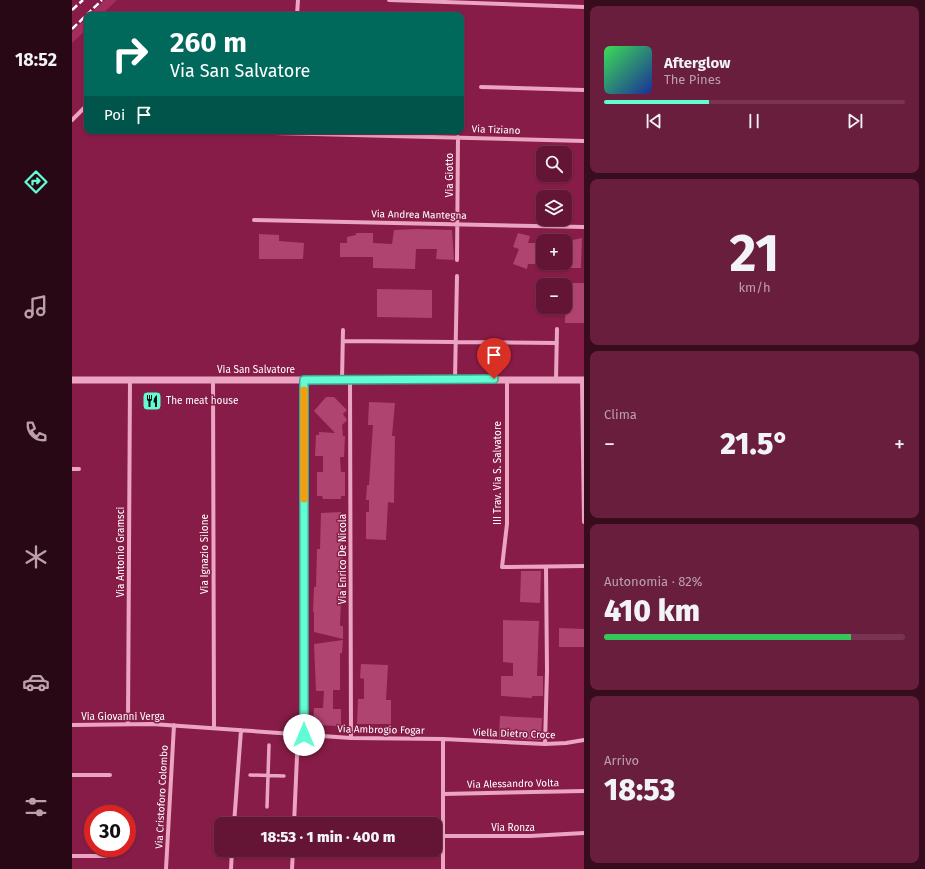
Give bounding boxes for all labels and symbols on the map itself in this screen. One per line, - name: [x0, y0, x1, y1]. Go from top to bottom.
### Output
- street label: Via Tiziano: [471, 123, 521, 137]
- street label: Via Giotto: [444, 153, 456, 197]
- street label: Via Andrea Mantegna: [371, 208, 467, 222]
- pin: [477, 338, 511, 379]
- street label: Via San Salvatore: [217, 364, 295, 376]
- restaurant icon: The meat house: [141, 390, 163, 412]
- place label: The meat house: [166, 395, 238, 407]
- street label: III Trav. Via S. Salvatore: [492, 421, 504, 525]
- street label: Via Antonio Gramsci: [115, 507, 127, 597]
- street label: Via Ignazio Silone: [199, 514, 211, 594]
- street label: Via Enrico De Nicola: [337, 514, 349, 604]
- street label: Via Giovanni Verga: [81, 711, 165, 723]
- position arrow: [283, 714, 325, 756]
- street label: Via Ambrogio Fogar: [337, 723, 425, 737]
- street label: Viella Dietro Croce: [472, 727, 556, 741]
- street label: Via Cristoforo Colombo: [153, 745, 171, 849]
- street label: Via Alessandro Volta: [467, 777, 559, 791]
- speed limit sign: 30: [84, 805, 136, 857]
- street label: Via Ronza: [491, 822, 535, 834]

